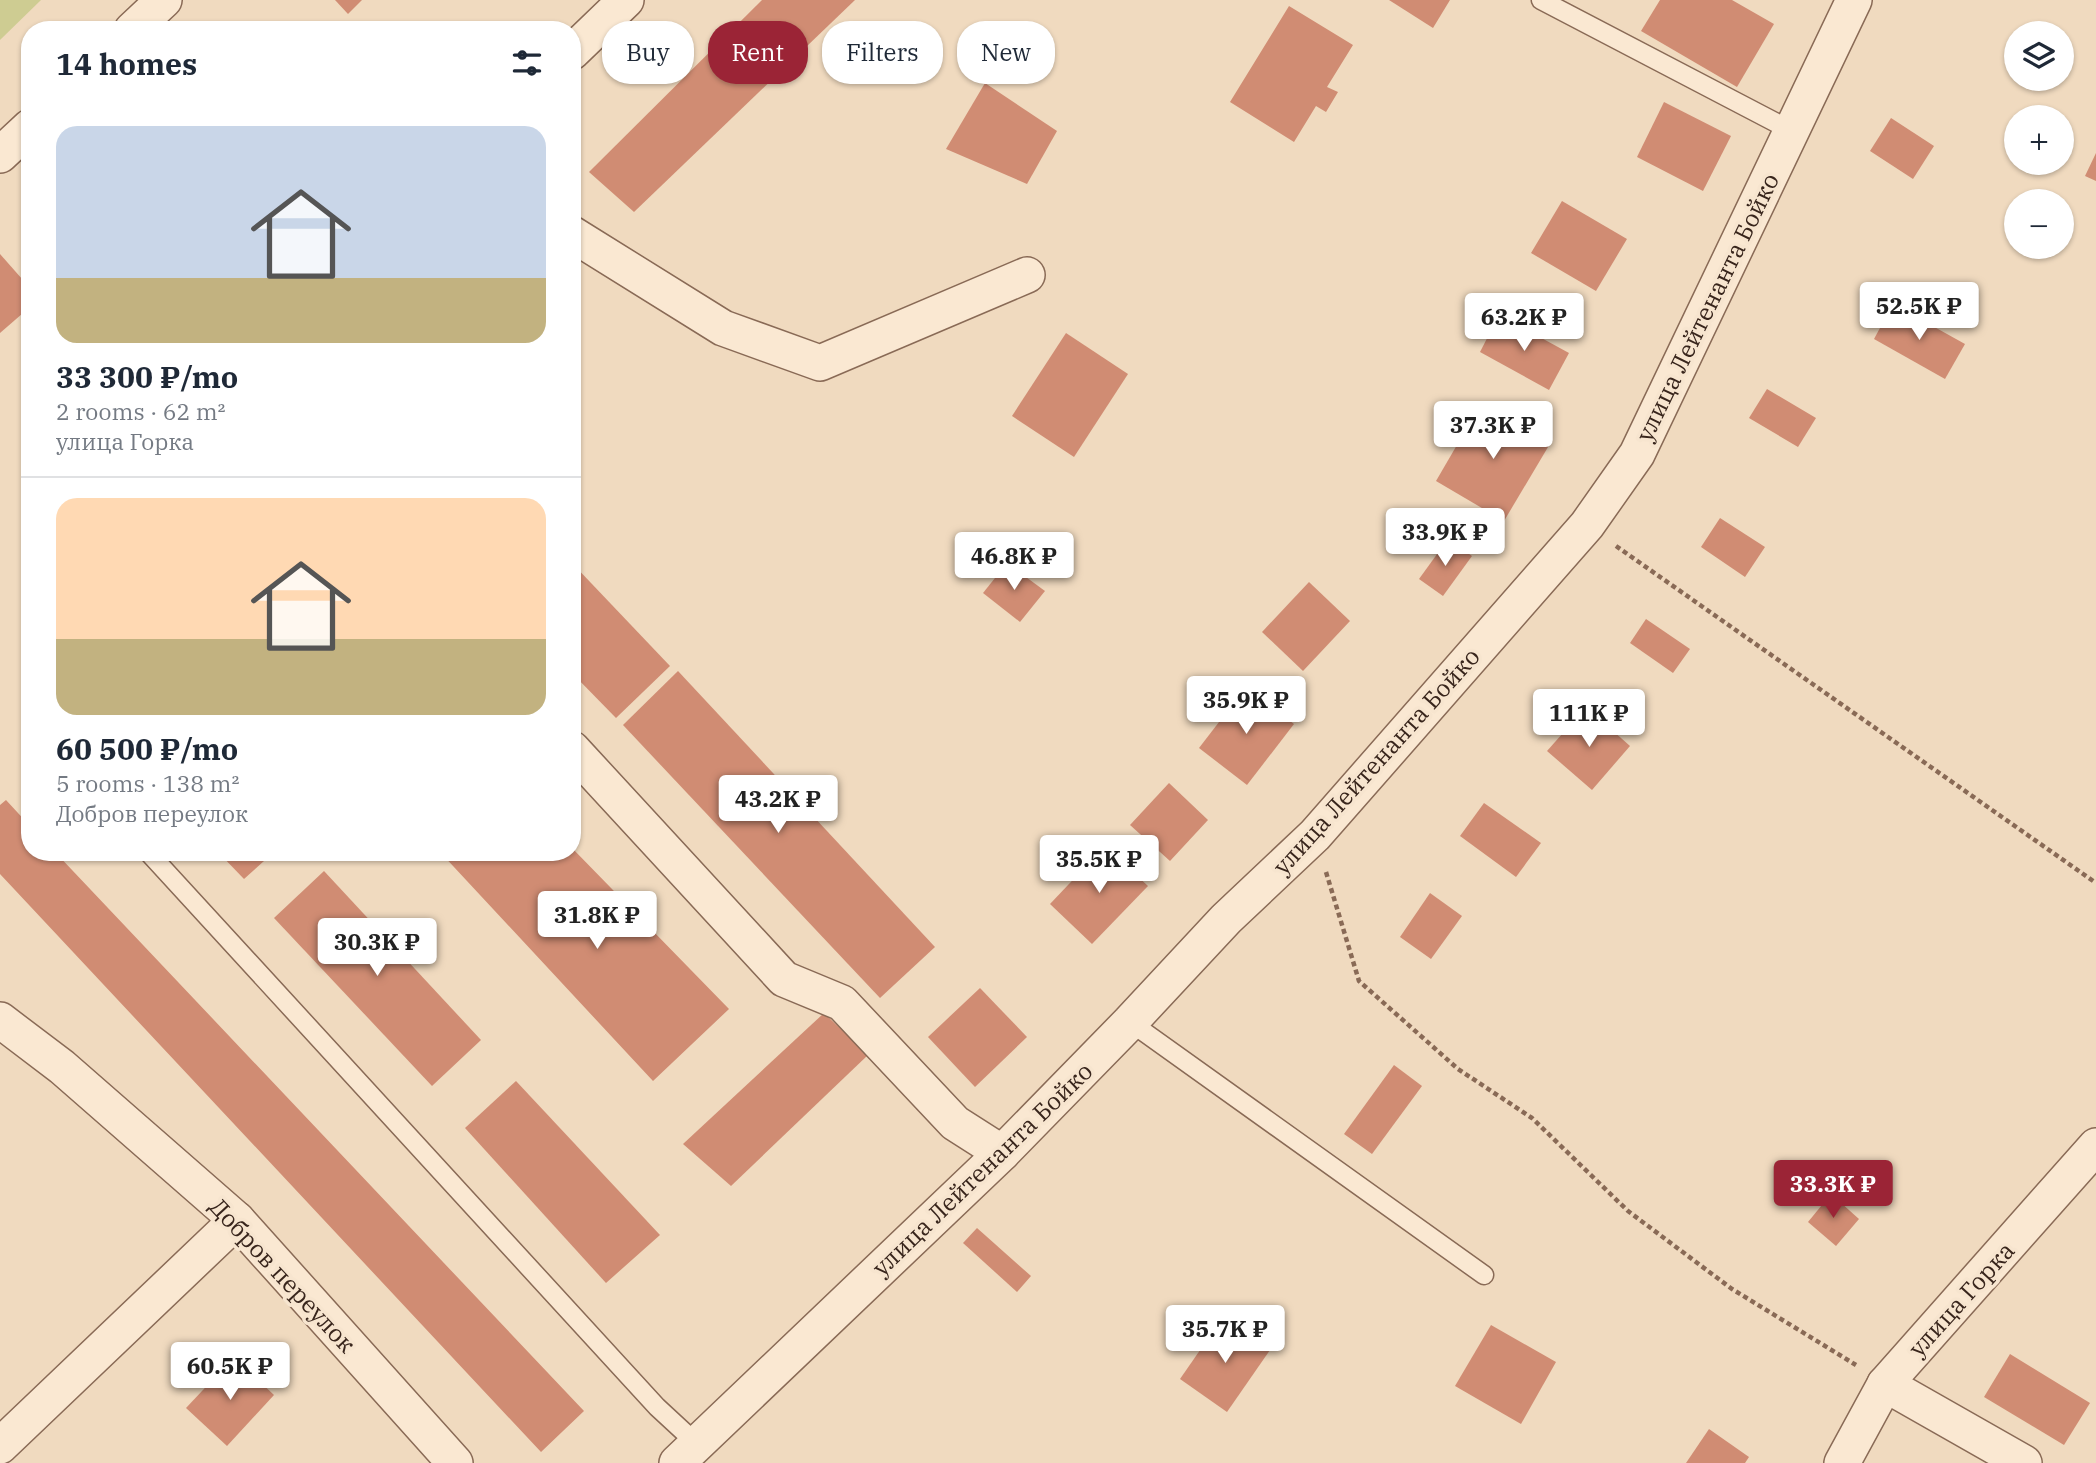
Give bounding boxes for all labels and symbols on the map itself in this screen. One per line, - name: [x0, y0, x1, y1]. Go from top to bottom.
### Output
- street label: улица Лейтенанта Бойко: [1628, 168, 1786, 446]
- pin: 52.5K ₽: [1854, 282, 1984, 342]
- pin: 63.2K ₽: [1459, 294, 1589, 353]
- pin: 37.3K ₽: [1428, 402, 1558, 461]
- pin: 33.9K ₽: [1380, 508, 1510, 568]
- pin: 46.8K ₽: [949, 532, 1079, 592]
- street label: улица Лейтенанта Бойко: [1266, 641, 1486, 881]
- pin: 35.9K ₽: [1181, 676, 1311, 736]
- pin: 111K ₽: [1532, 690, 1646, 749]
- pin: 43.2K ₽: [713, 776, 843, 835]
- pin: 35.5K ₽: [1034, 836, 1164, 895]
- pin: 31.8K ₽: [532, 892, 662, 951]
- pin: 30.3K ₽: [312, 918, 442, 978]
- street label: улица Лейтенанта Бойко: [865, 1055, 1099, 1283]
- pin: 33.3K ₽: [1768, 1160, 1898, 1220]
- street label: Добров переулок: [203, 1191, 363, 1359]
- street label: улица Горка: [1901, 1235, 2021, 1363]
- pin: 35.7K ₽: [1160, 1306, 1290, 1365]
- pin: 60.5K ₽: [165, 1342, 295, 1402]

